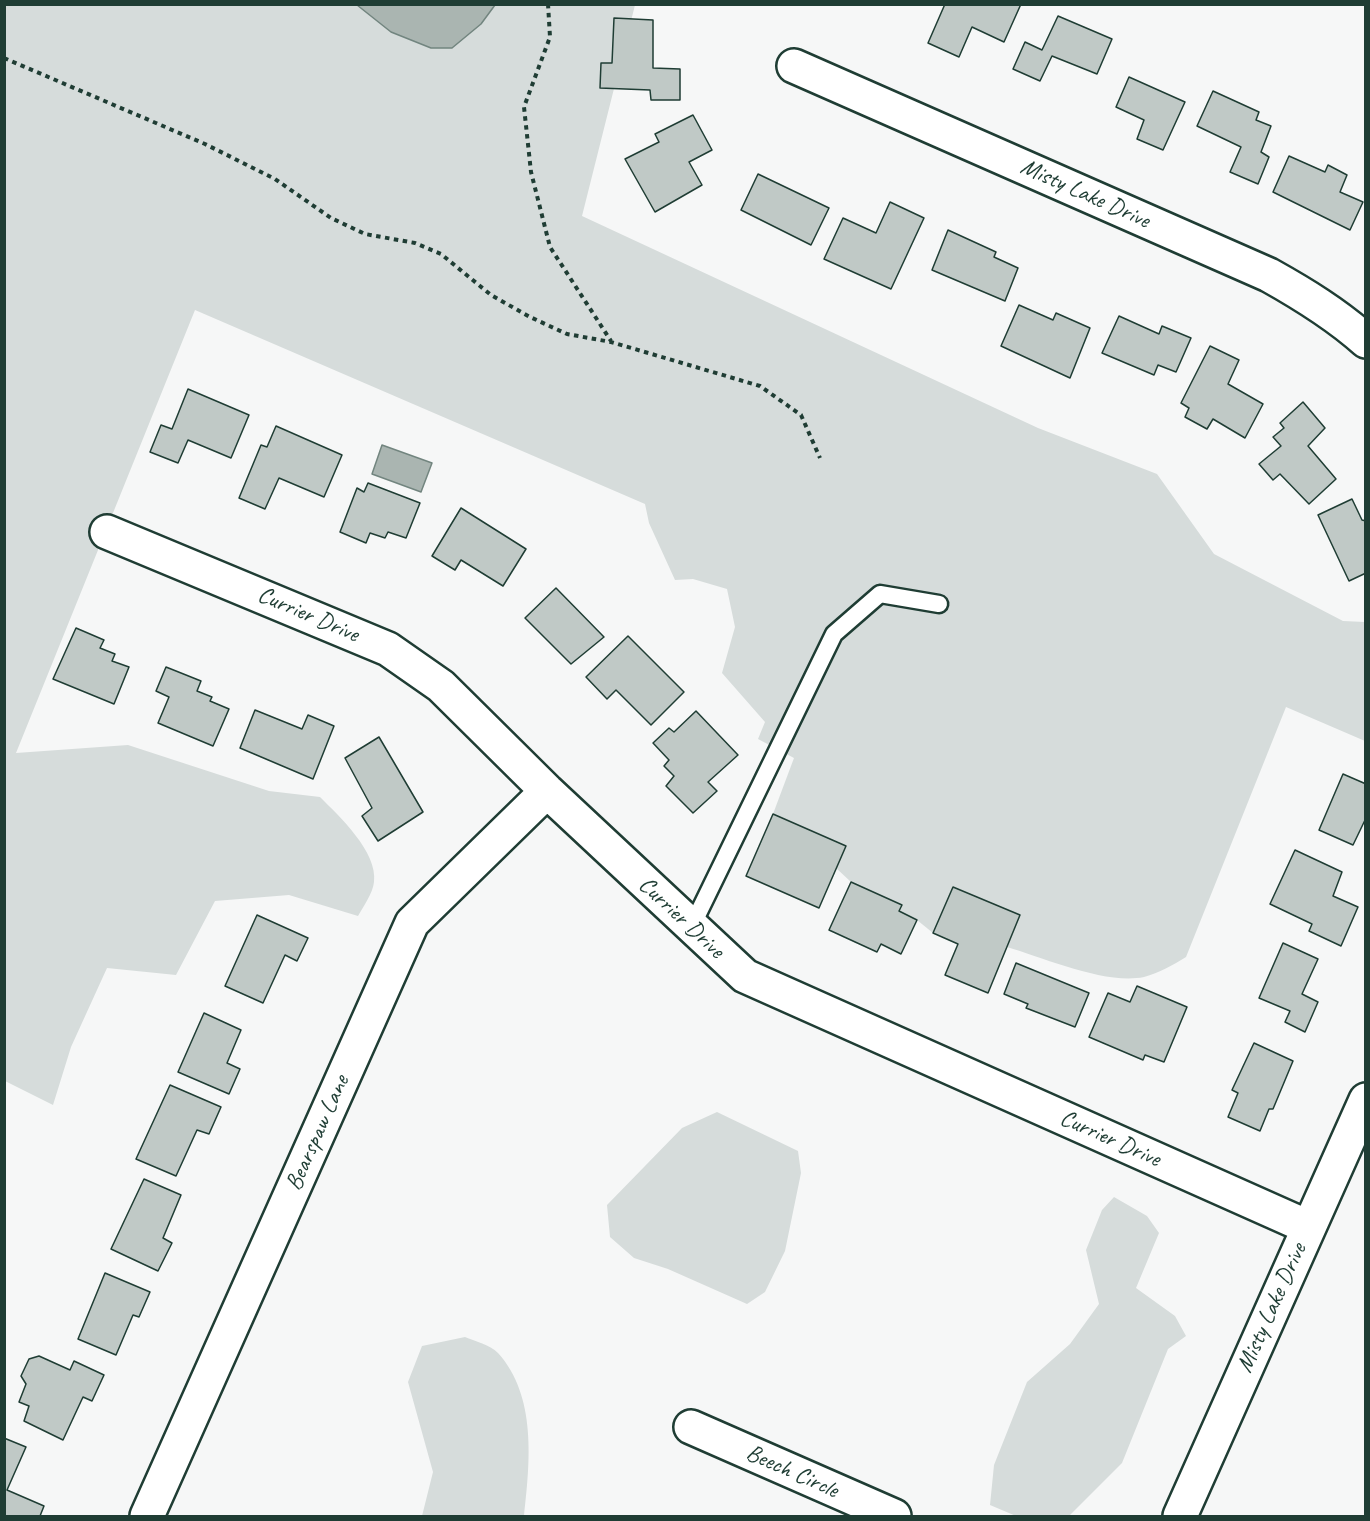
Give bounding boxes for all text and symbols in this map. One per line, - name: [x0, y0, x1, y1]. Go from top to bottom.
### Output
- street label: Misty Lake Drive: [1016, 153, 1154, 235]
- street label: Currier Drive: [253, 581, 363, 649]
- street label: Currier Drive: [632, 871, 730, 965]
- street label: Bearspaw Lane: [280, 1071, 356, 1195]
- street label: Currier Drive: [1055, 1104, 1165, 1174]
- street label: Misty Lake Drive: [1231, 1239, 1313, 1377]
- street label: Beech Circle: [741, 1439, 843, 1505]

